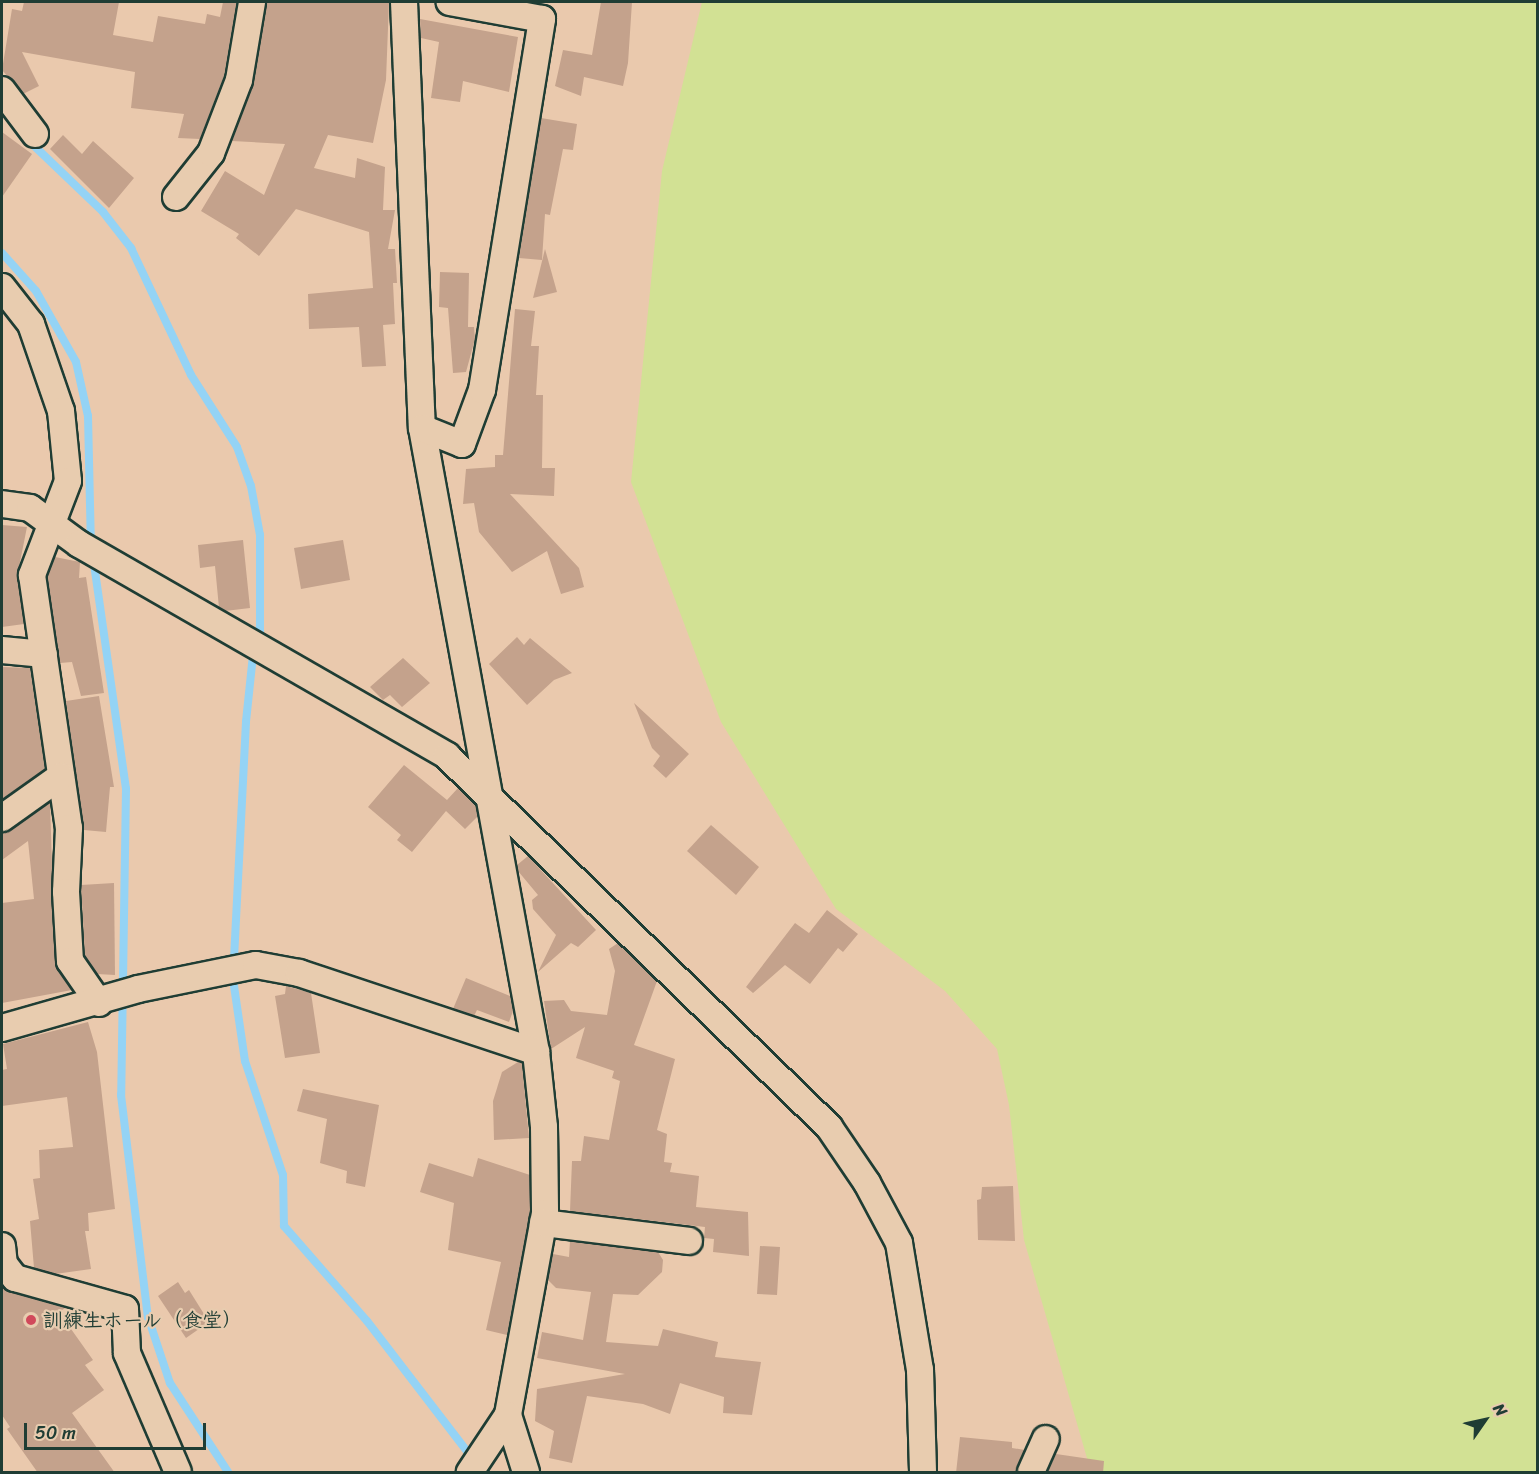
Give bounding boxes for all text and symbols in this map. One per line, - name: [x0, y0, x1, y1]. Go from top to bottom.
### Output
- place label: 訓練生ホール（食堂）: [43, 1308, 243, 1332]
- marker: 訓練生ホール（食堂）: [24, 1313, 38, 1327]
- north arrow: [1455, 1390, 1515, 1450]
- text: N: [1485, 1397, 1515, 1422]
- scale bar: [27, 1411, 208, 1449]
- text: 50 m: [35, 1417, 76, 1449]

